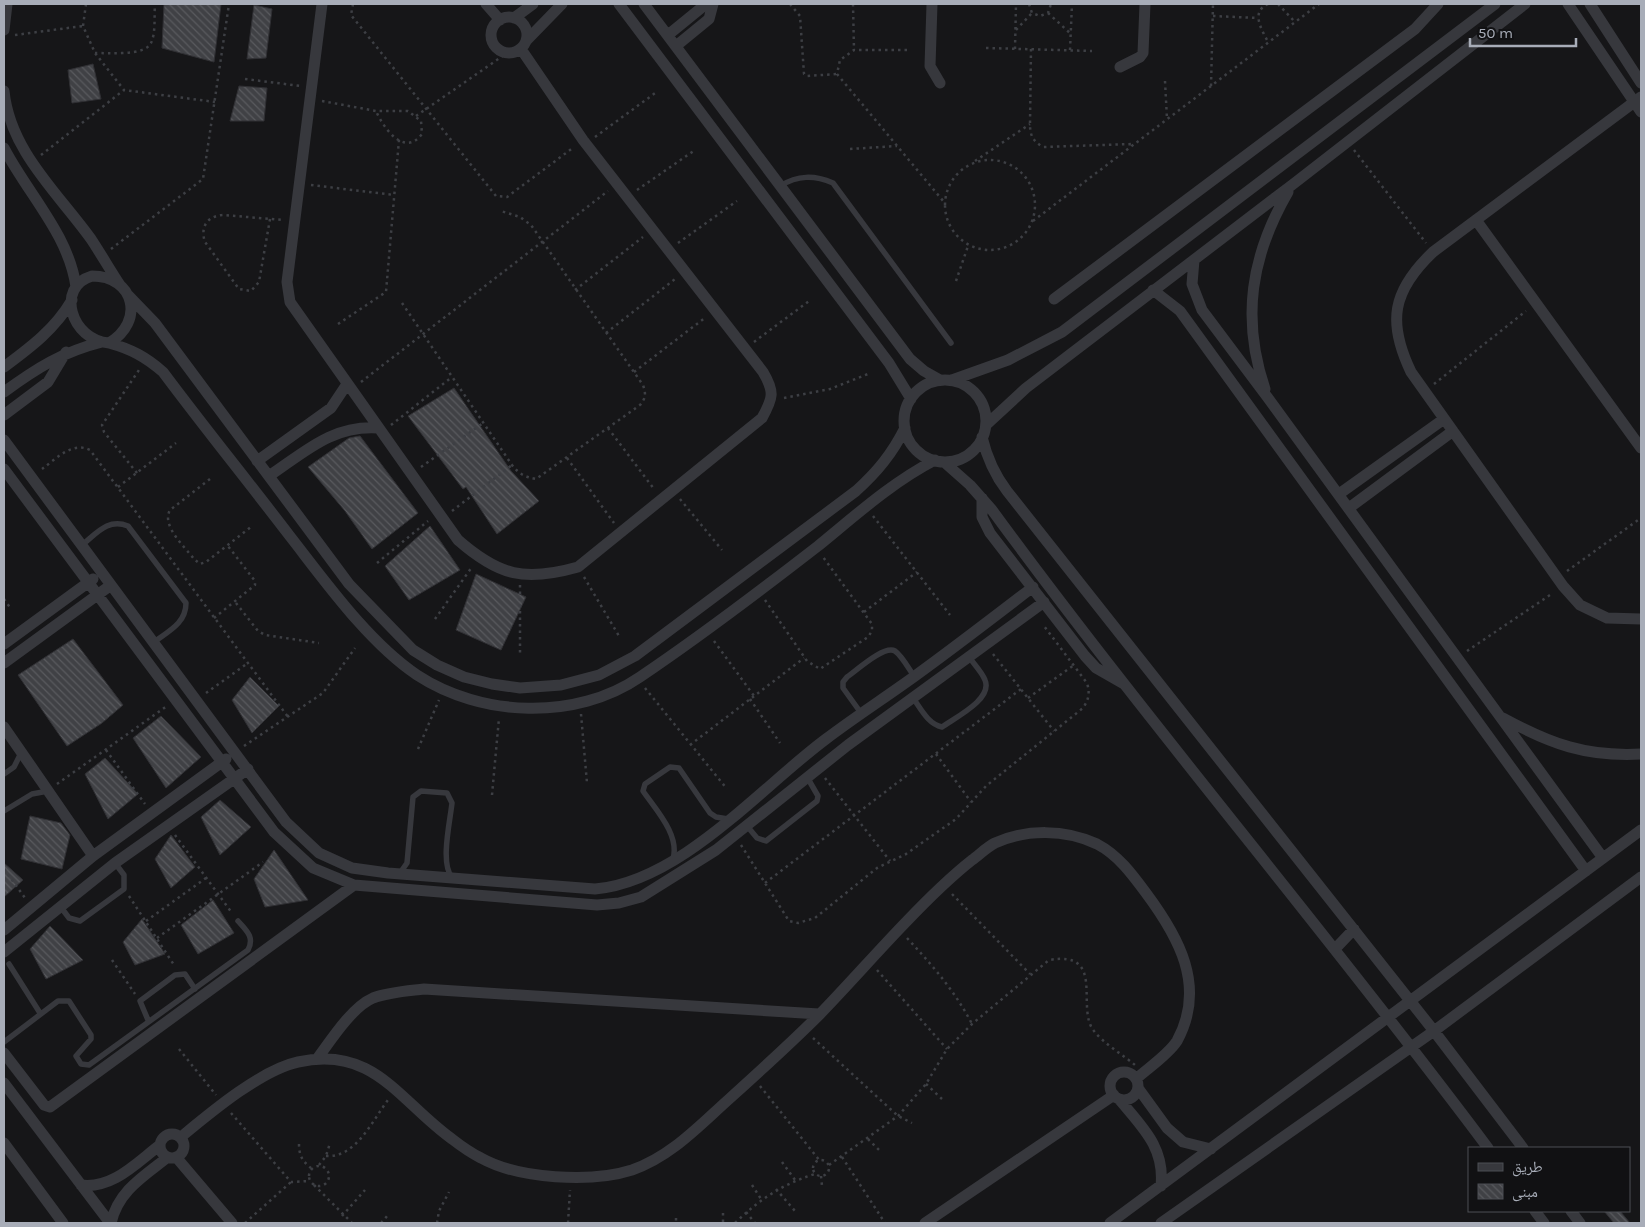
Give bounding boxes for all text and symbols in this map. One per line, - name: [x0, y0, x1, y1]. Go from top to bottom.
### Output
- scale bar: [1470, 15, 1576, 47]
- text: 50 m: [1478, 24, 1513, 42]
- legend: [1468, 1147, 1630, 1212]
- text: طريق: [1512, 1158, 1543, 1177]
- text: مبنى: [1512, 1183, 1538, 1202]

